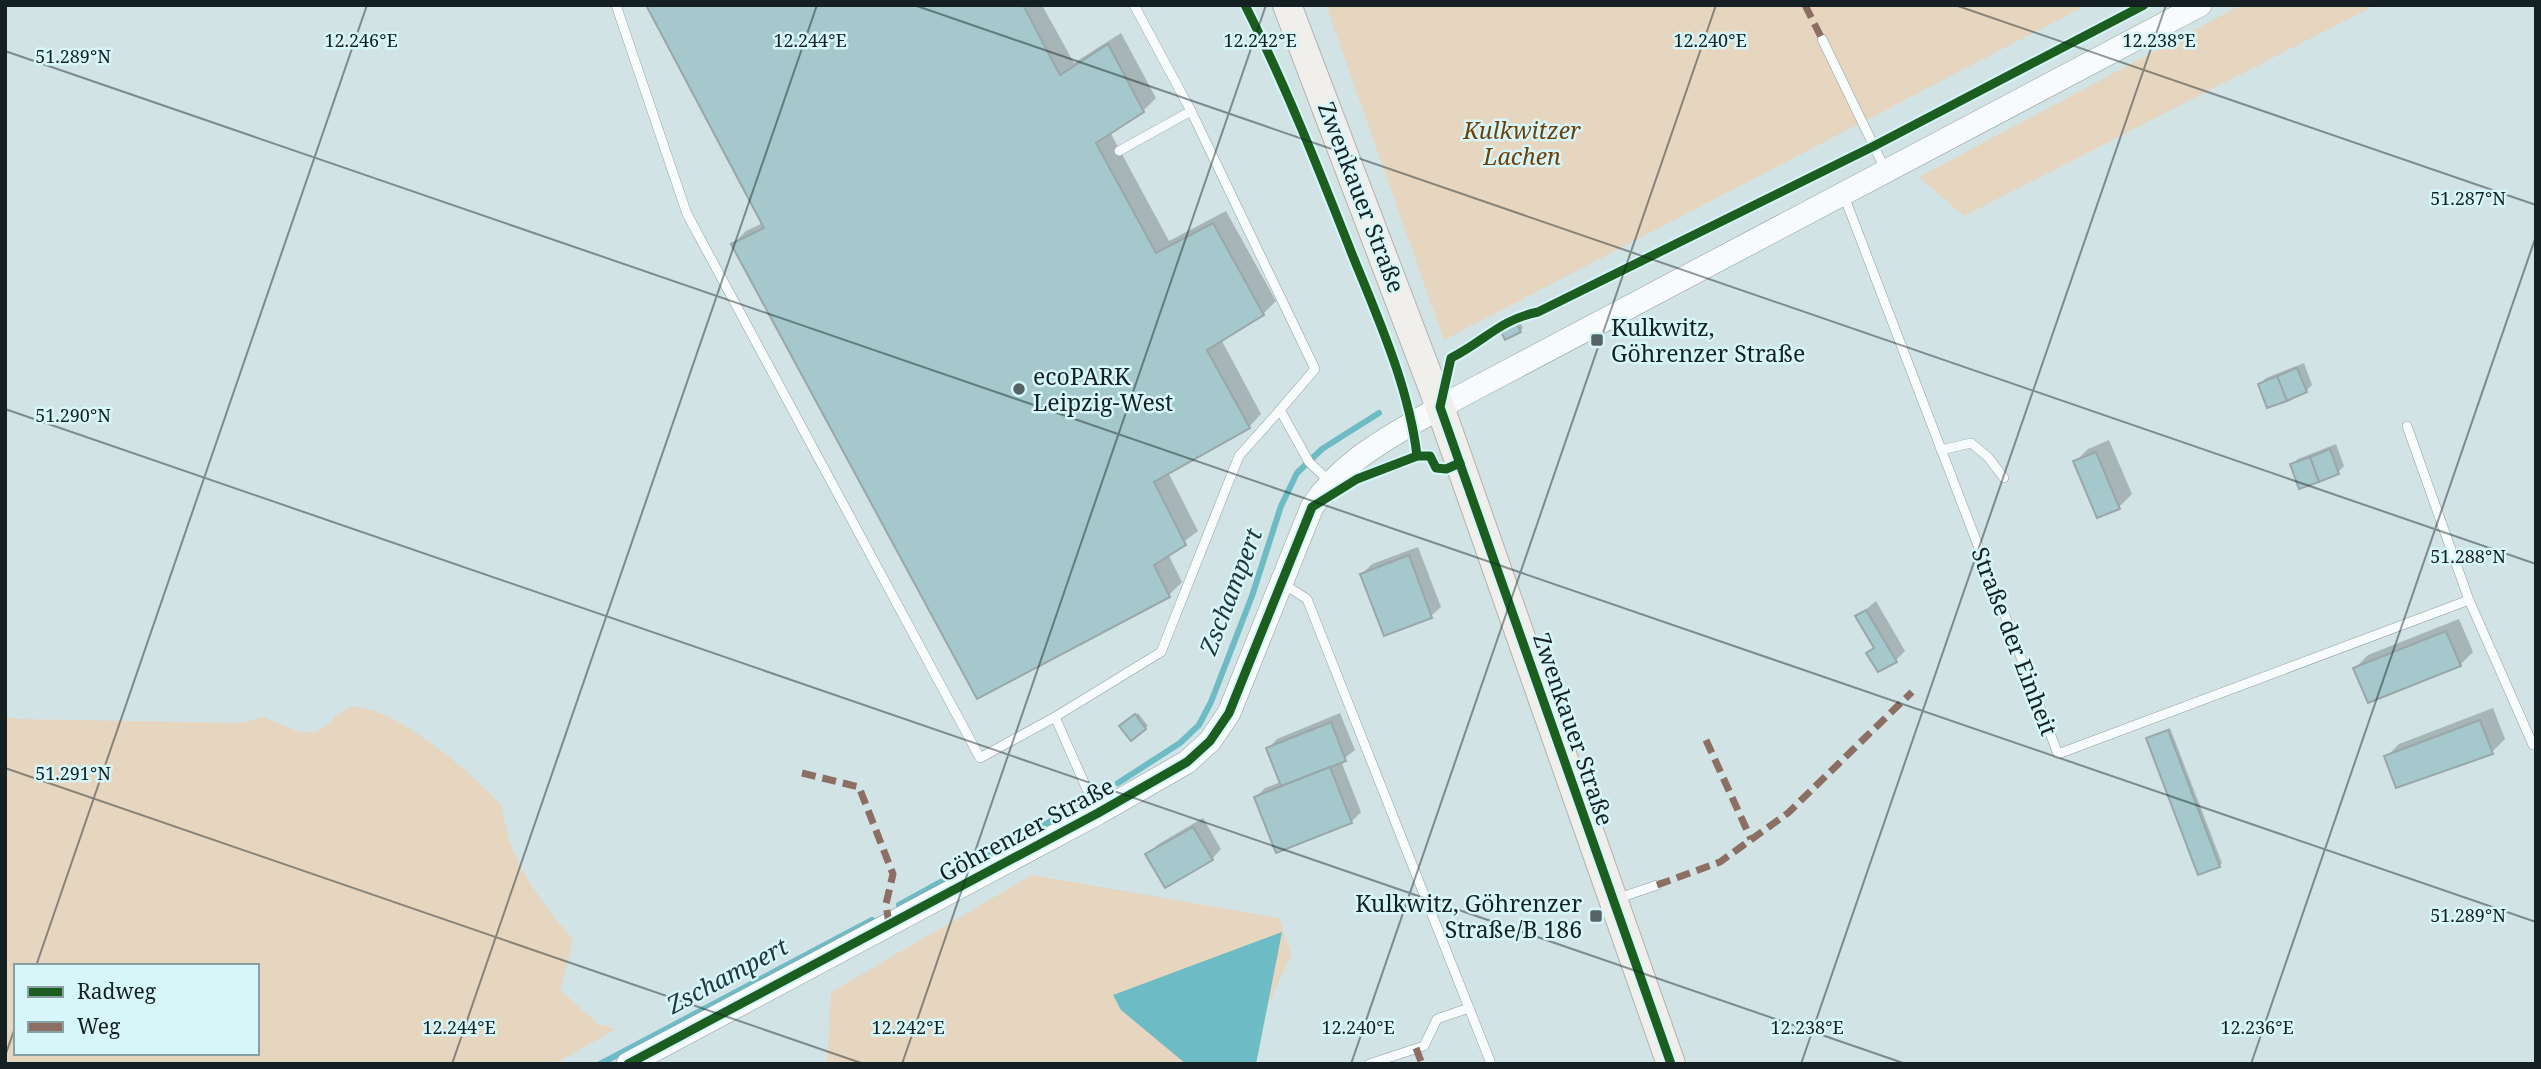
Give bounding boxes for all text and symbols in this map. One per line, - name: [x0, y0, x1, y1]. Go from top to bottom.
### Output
- text: 12.246°E: [324, 28, 398, 52]
- text: 12.244°E: [773, 28, 847, 52]
- text: 12.242°E: [1223, 28, 1297, 52]
- text: 12.240°E: [1673, 28, 1747, 52]
- text: 12.238°E: [2122, 28, 2196, 52]
- text: 51.289°N: [35, 44, 111, 68]
- street label: Zwenkauer Straße: [1311, 97, 1413, 297]
- park label: Kulkwitzer Lachen: [1462, 114, 1581, 172]
- text: 51.287°N: [2430, 186, 2506, 210]
- place label: Kulkwitz, Göhrenzer Straße: [1611, 311, 1805, 369]
- marker: Kulkwitz, Göhrenzer Straße: [1589, 332, 1605, 348]
- place label: ecoPARK Leipzig-West: [1033, 360, 1173, 418]
- marker: ecoPARK Leipzig-West: [1011, 381, 1027, 397]
- text: 51.290°N: [35, 403, 111, 427]
- water label: Zschampert: [1190, 523, 1269, 660]
- street label: Straße der Einheit: [1964, 542, 2066, 740]
- text: 51.288°N: [2430, 544, 2506, 568]
- street label: Zwenkauer Straße: [1526, 628, 1622, 830]
- text: 51.291°N: [35, 761, 111, 785]
- street label: Göhrenzer Straße: [933, 769, 1119, 889]
- place label: Kulkwitz, Göhrenzer Straße/B 186: [1355, 887, 1582, 945]
- text: 51.289°N: [2430, 903, 2506, 927]
- marker: Kulkwitz, Göhrenzer Straße/B 186: [1588, 908, 1604, 924]
- water label: Zschampert: [660, 929, 794, 1021]
- legend: [14, 964, 259, 1055]
- text: Radweg: [77, 977, 157, 1005]
- text: Weg: [77, 1012, 121, 1040]
- text: 12.244°E: [422, 1015, 496, 1039]
- text: 12.242°E: [871, 1015, 945, 1039]
- text: 12.240°E: [1321, 1015, 1395, 1039]
- text: 12.238°E: [1770, 1015, 1844, 1039]
- text: 12.236°E: [2220, 1015, 2294, 1039]

